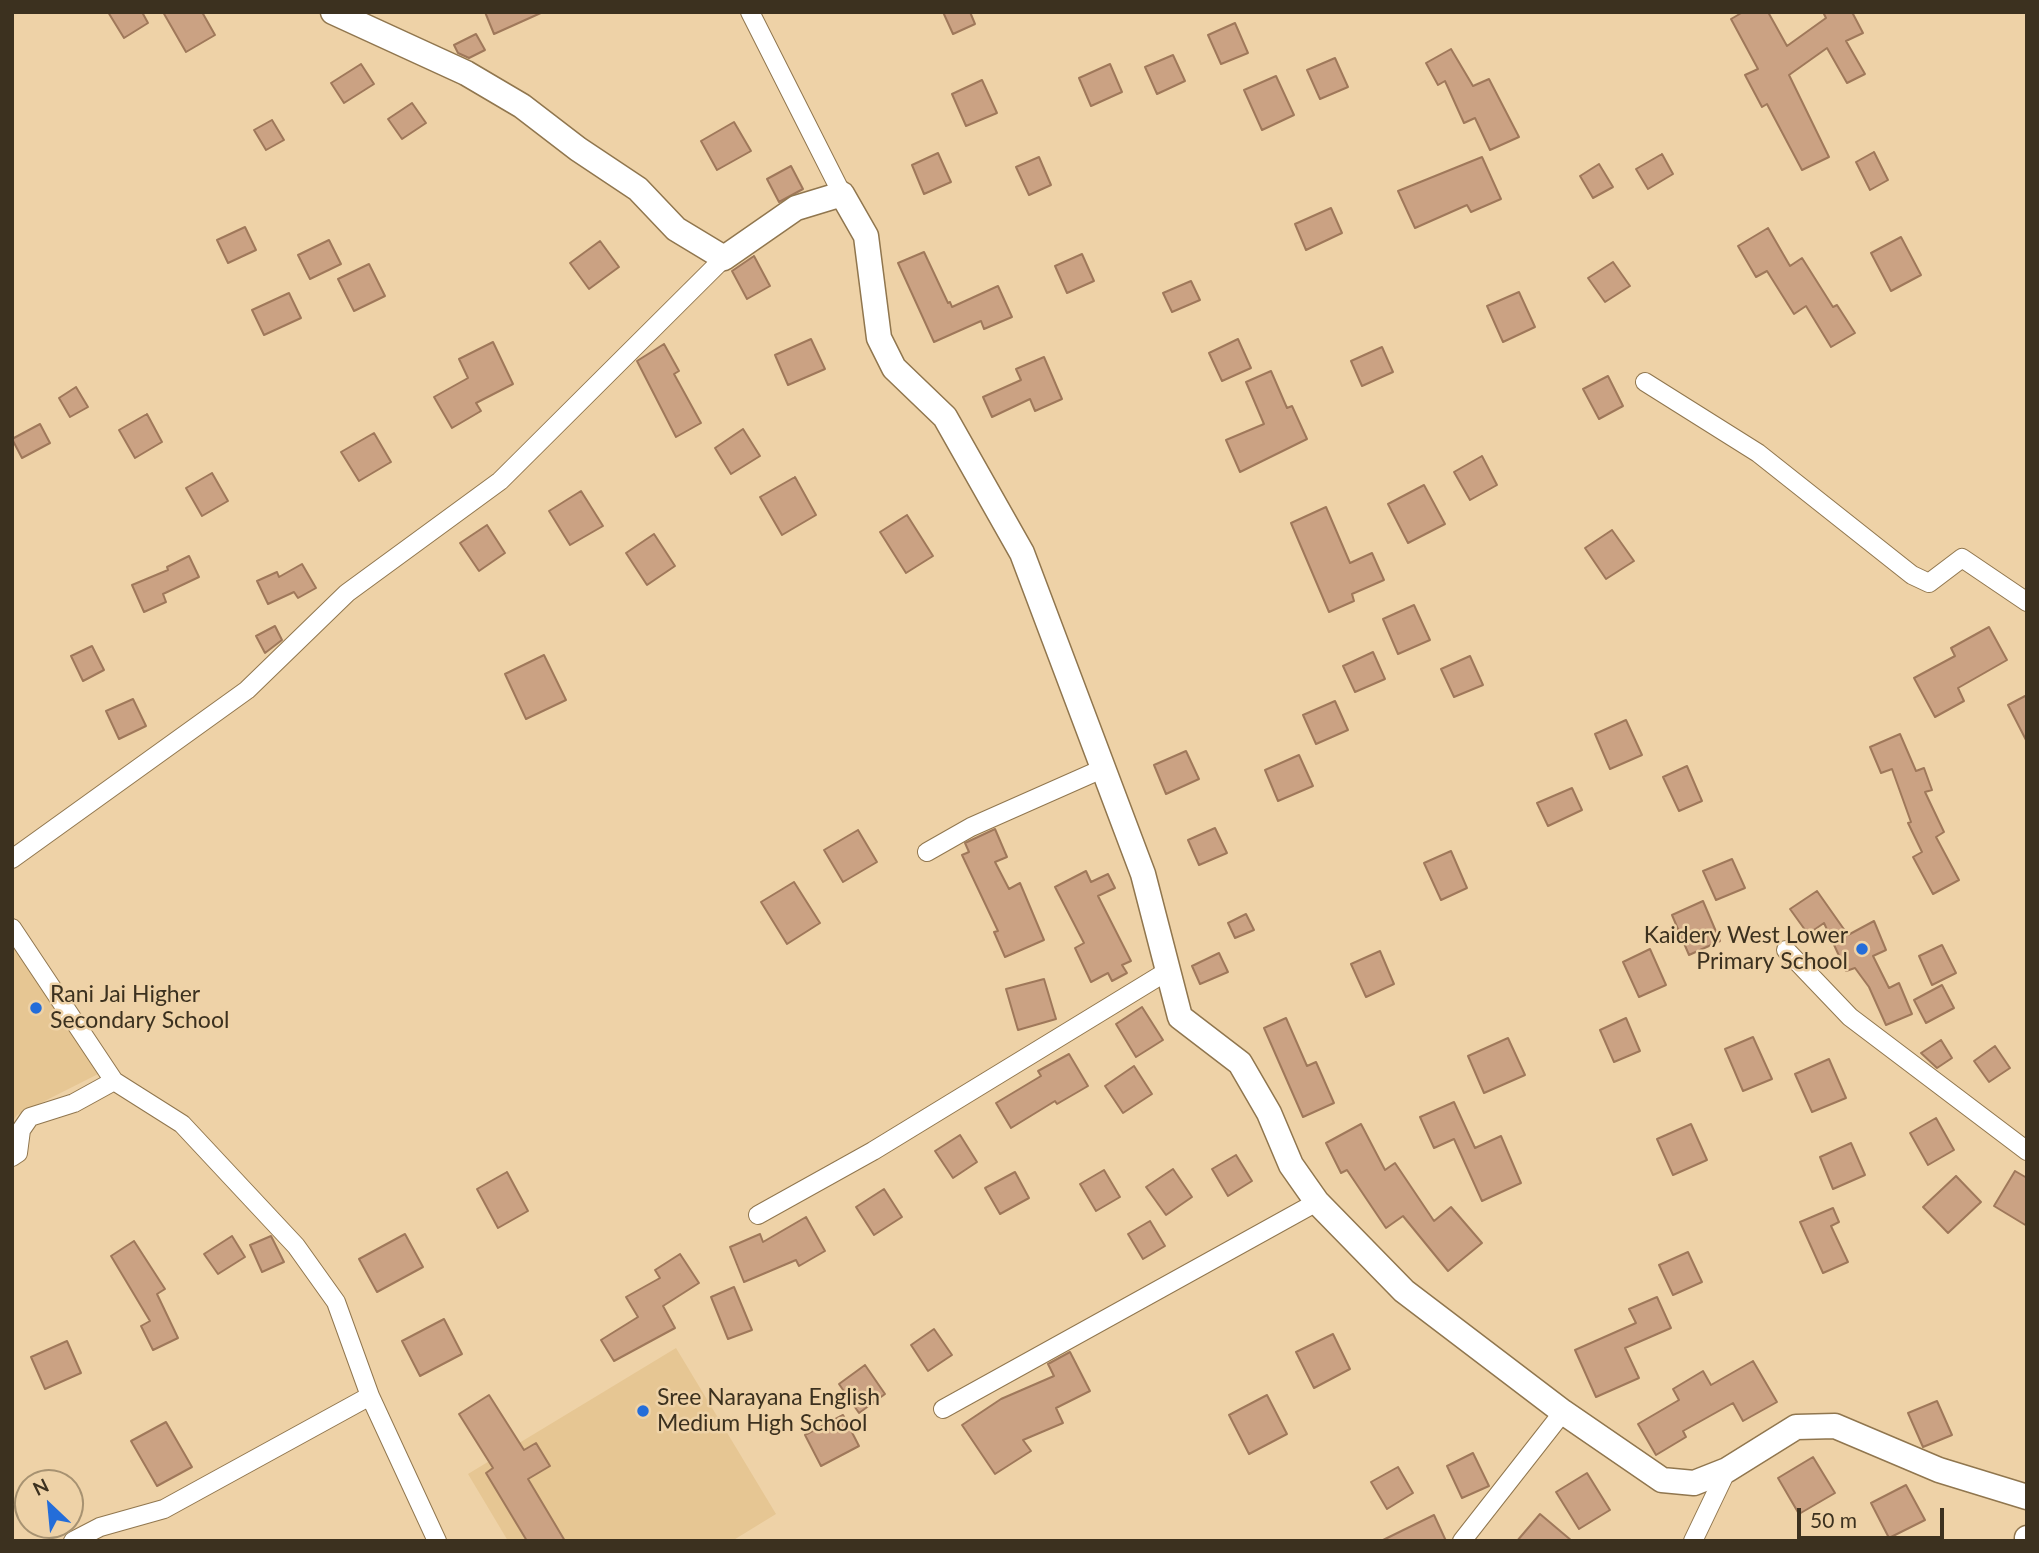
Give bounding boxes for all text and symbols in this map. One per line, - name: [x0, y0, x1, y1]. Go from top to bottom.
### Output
- place label: Kaidery West Lower Primary School: [1644, 922, 1848, 976]
- marker: Kaidery West Lower Primary School: [1854, 941, 1870, 957]
- place label: Rani Jai Higher Secondary School: [50, 981, 229, 1035]
- marker: Rani Jai Higher Secondary School: [28, 1000, 44, 1016]
- place label: Sree Narayana English Medium High School: [657, 1384, 880, 1438]
- marker: Sree Narayana English Medium High School: [635, 1403, 651, 1419]
- north arrow: [14, 1469, 84, 1539]
- text: N: [29, 1473, 52, 1500]
- scale bar: [1801, 1494, 1948, 1538]
- text: 50 m: [1810, 1507, 1857, 1532]

